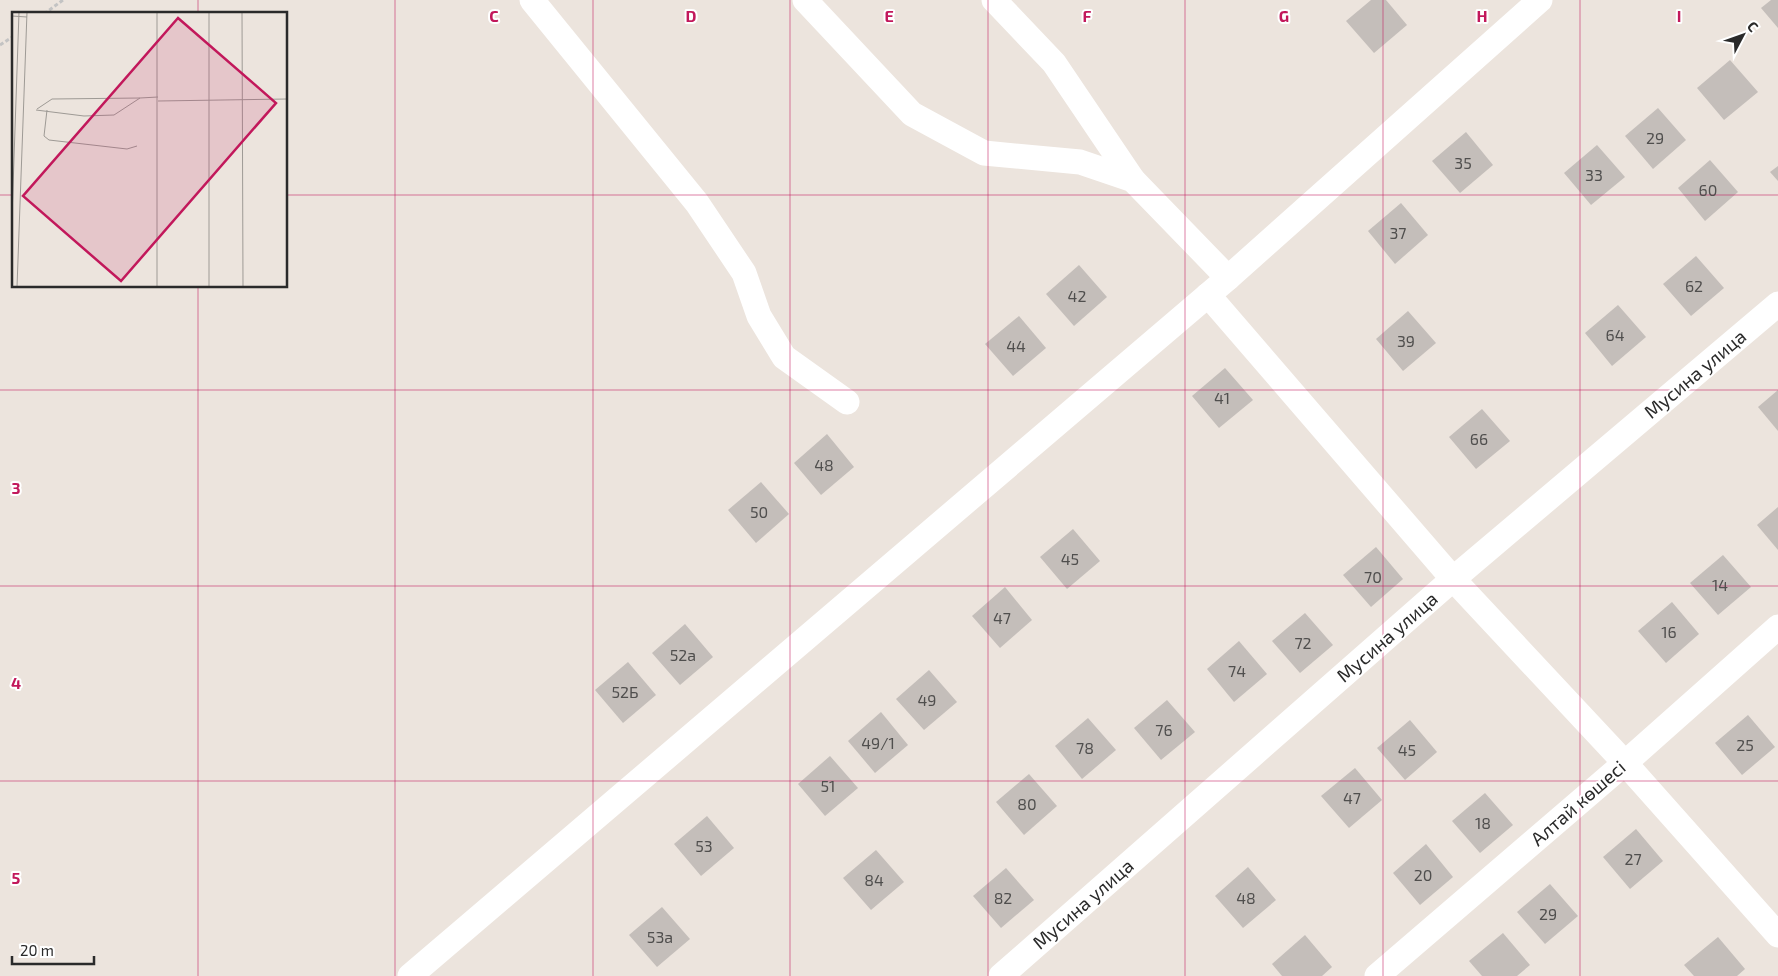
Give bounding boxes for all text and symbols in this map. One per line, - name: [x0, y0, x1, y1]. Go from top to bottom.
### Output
- text: C: [489, 6, 499, 25]
- text: D: [686, 6, 697, 25]
- text: E: [884, 6, 894, 25]
- text: F: [1083, 6, 1092, 25]
- text: G: [1279, 6, 1289, 25]
- text: H: [1476, 6, 1488, 25]
- text: I: [1677, 6, 1681, 25]
- north arrow: [1718, 10, 1768, 60]
- inset map: [12, 12, 288, 288]
- text: С: [1744, 17, 1762, 35]
- house number: 29: [1646, 128, 1664, 147]
- house number: 35: [1454, 153, 1472, 172]
- house number: 33: [1585, 165, 1603, 184]
- house number: 60: [1699, 180, 1717, 199]
- house number: 37: [1389, 223, 1407, 242]
- house number: 62: [1685, 276, 1703, 295]
- house number: 42: [1068, 286, 1086, 305]
- street label: Мусина улица: [1639, 324, 1751, 424]
- house number: 64: [1606, 325, 1625, 344]
- house number: 39: [1397, 331, 1415, 350]
- house number: 44: [1006, 336, 1026, 355]
- house number: 41: [1214, 388, 1230, 407]
- house number: 66: [1470, 429, 1488, 448]
- house number: 48: [814, 455, 834, 474]
- text: 3: [11, 478, 21, 497]
- house number: 50: [750, 502, 768, 521]
- house number: 45: [1061, 549, 1079, 568]
- house number: 70: [1364, 567, 1382, 586]
- house number: 14: [1712, 575, 1728, 594]
- street label: Мусина улица: [1332, 587, 1442, 687]
- house number: 47: [993, 608, 1011, 627]
- house number: 16: [1661, 622, 1677, 641]
- house number: 72: [1294, 633, 1312, 652]
- house number: 52а: [670, 645, 696, 664]
- house number: 74: [1228, 661, 1246, 680]
- text: 4: [11, 673, 21, 692]
- house number: 52Б: [611, 682, 639, 701]
- house number: 49: [918, 690, 937, 709]
- house number: 76: [1155, 720, 1173, 739]
- house number: 49/1: [861, 733, 895, 752]
- house number: 25: [1736, 735, 1754, 754]
- house number: 78: [1076, 738, 1094, 757]
- house number: 45: [1398, 740, 1416, 759]
- street label: Алтай көшесі: [1525, 755, 1630, 850]
- house number: 51: [821, 776, 835, 795]
- house number: 47: [1343, 788, 1361, 807]
- house number: 80: [1017, 794, 1037, 813]
- house number: 18: [1475, 813, 1491, 832]
- house number: 53: [695, 836, 713, 855]
- house number: 27: [1624, 849, 1642, 868]
- street label: Мусина улица: [1028, 854, 1138, 954]
- house number: 20: [1414, 865, 1432, 884]
- text: 5: [12, 868, 21, 887]
- house number: 84: [864, 870, 884, 889]
- house number: 82: [994, 888, 1012, 907]
- house number: 48: [1236, 888, 1256, 907]
- house number: 29: [1539, 904, 1557, 923]
- house number: 53а: [647, 927, 673, 946]
- scale bar: [12, 934, 95, 966]
- text: 20 m: [20, 941, 54, 959]

